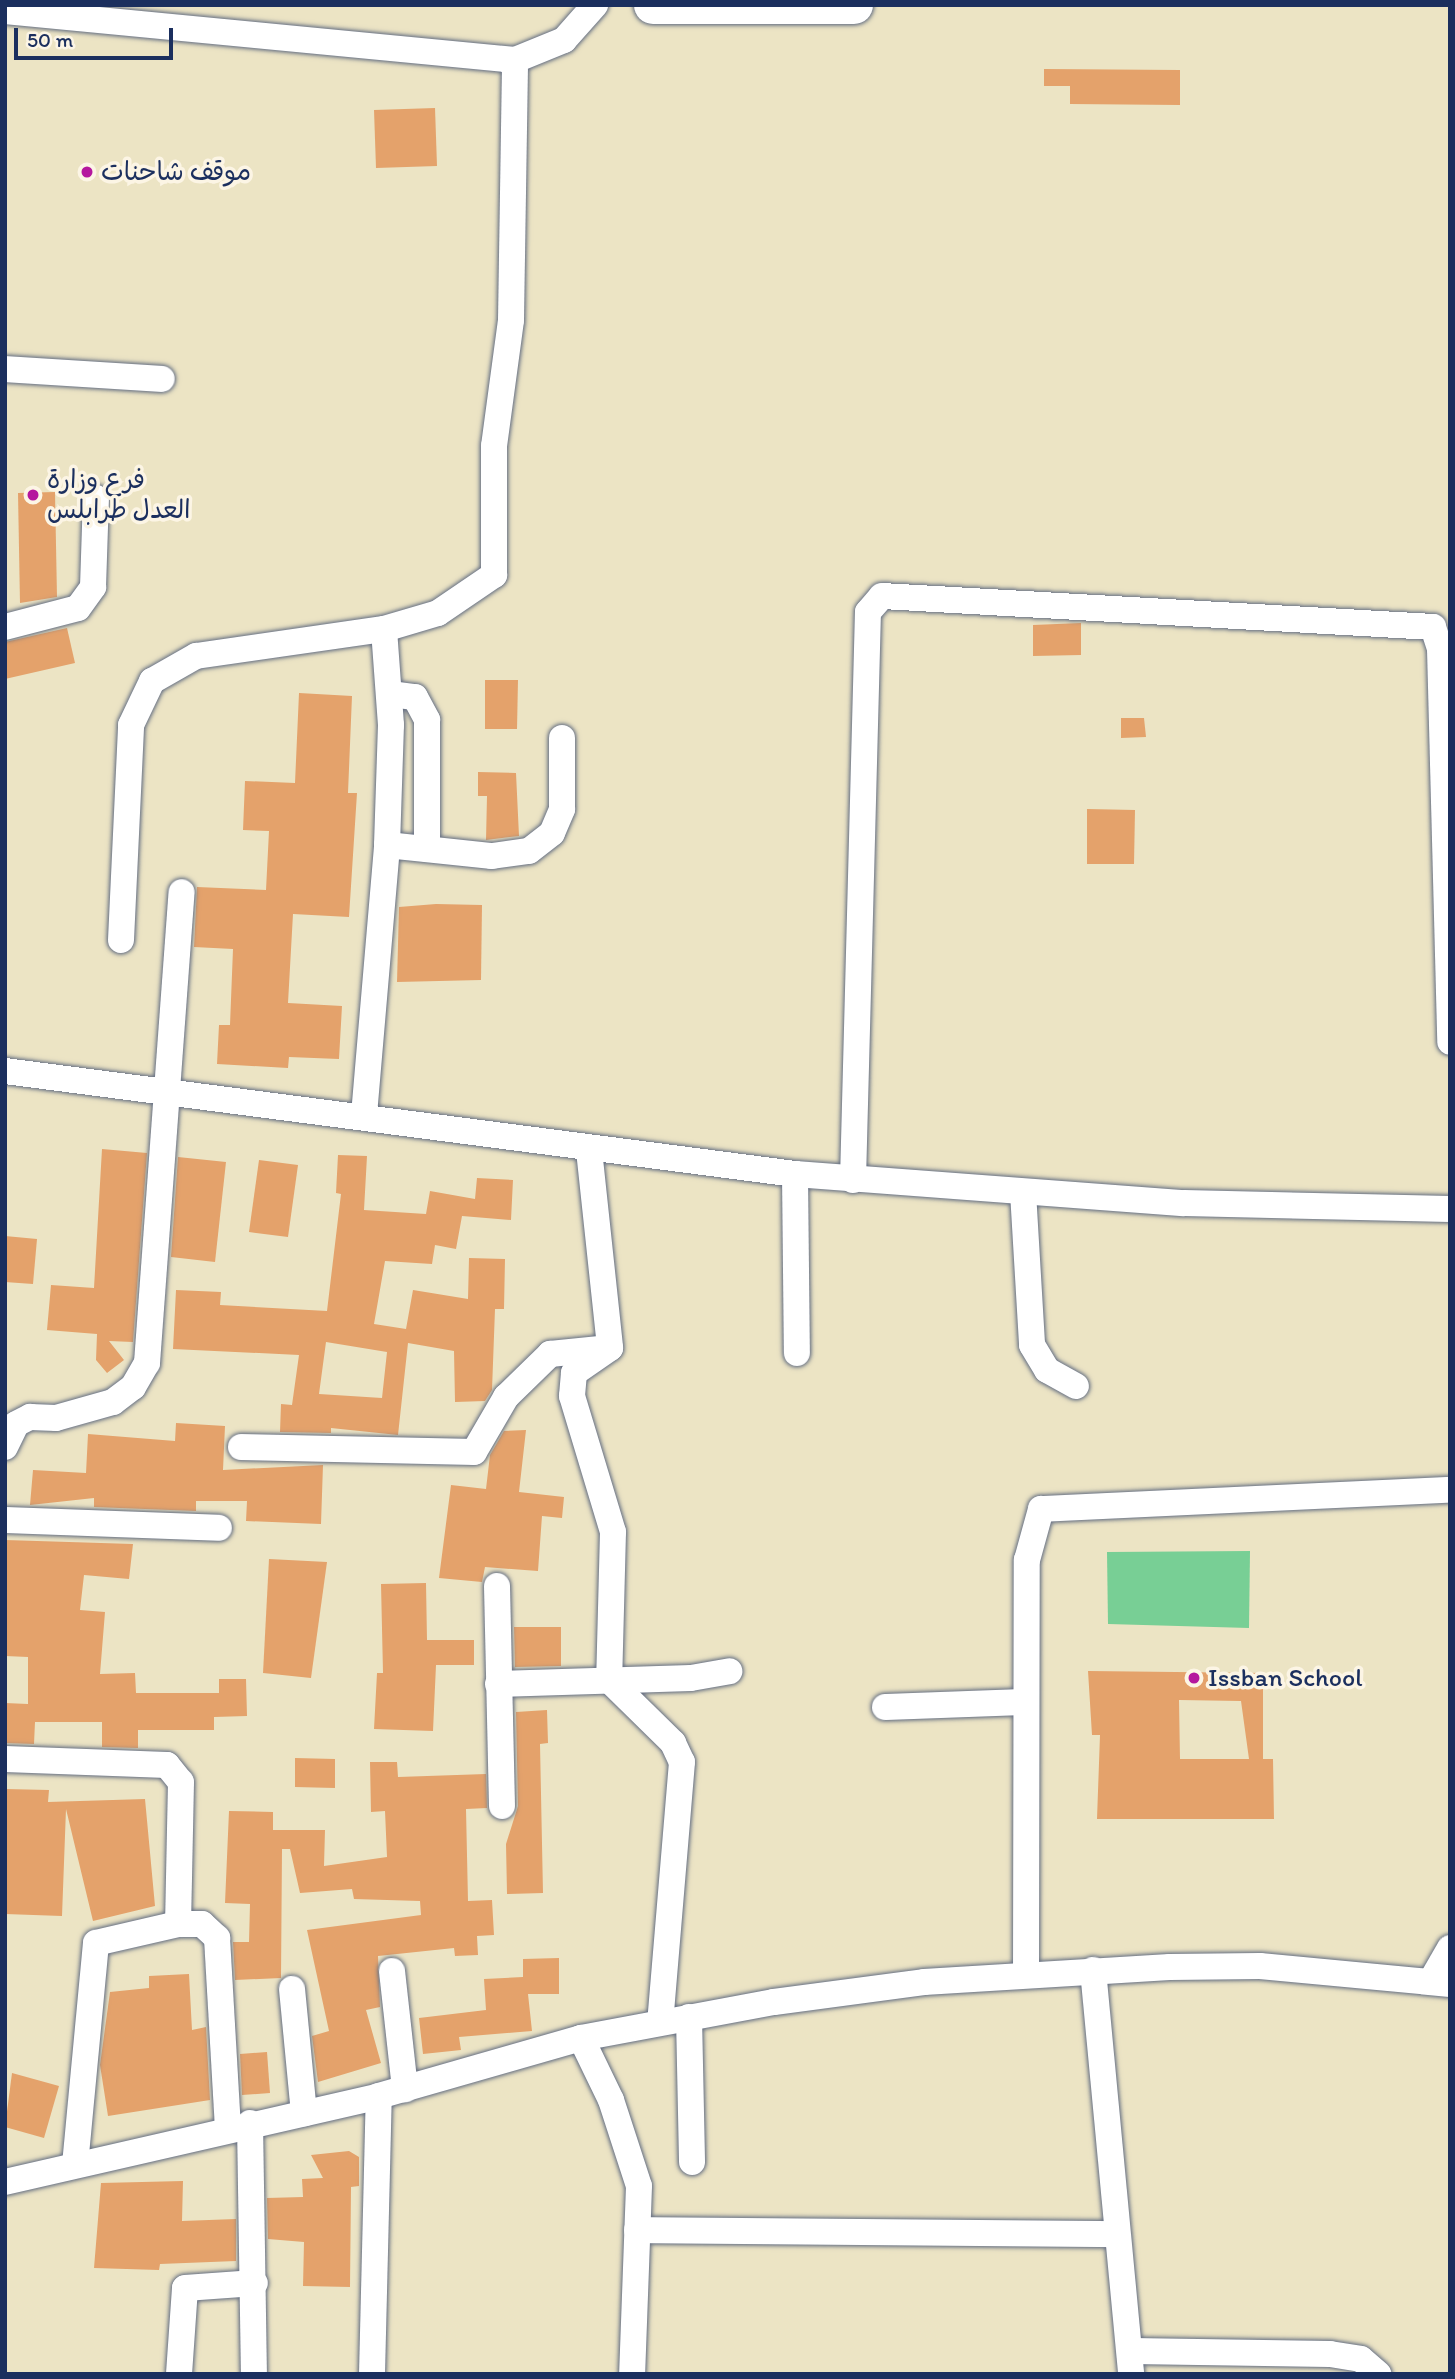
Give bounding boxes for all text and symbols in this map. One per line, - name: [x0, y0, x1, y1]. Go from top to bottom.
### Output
- scale bar: [18, 14, 177, 58]
- text: 50 m: [27, 27, 73, 52]
- place label: موقف شاحنات: [101, 156, 251, 188]
- marker: موقف شاحنات: [79, 164, 95, 180]
- place label: فرع وزارة العدل طرابلس: [47, 464, 191, 526]
- marker: فرع وزارة العدل طرابلس: [25, 487, 41, 503]
- place label: Issban School: [1208, 1662, 1362, 1694]
- marker: Issban School: [1186, 1670, 1202, 1686]

